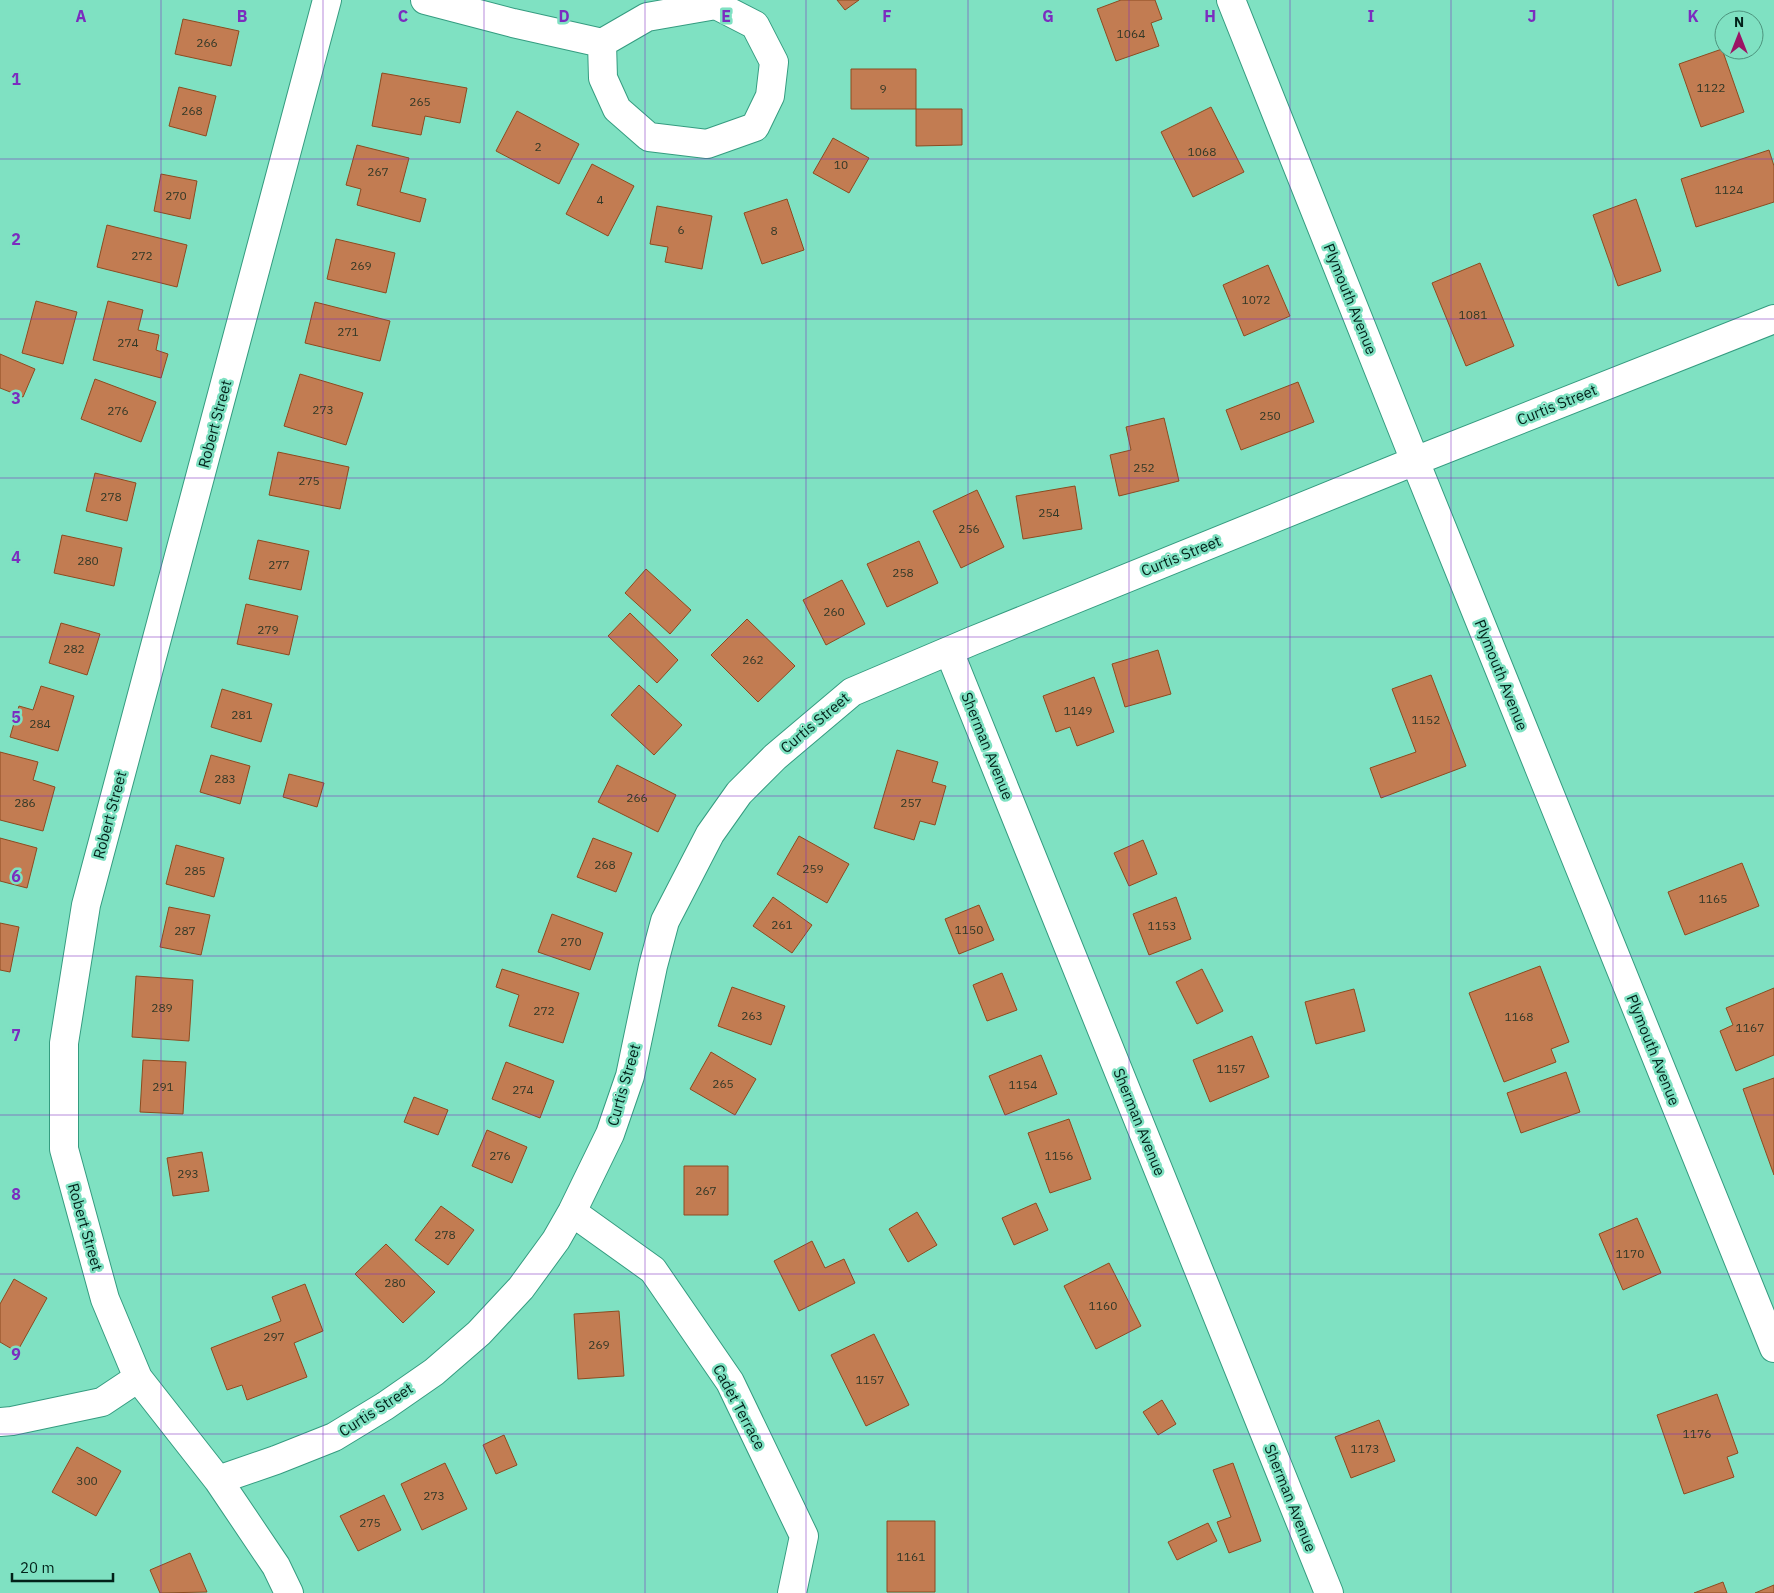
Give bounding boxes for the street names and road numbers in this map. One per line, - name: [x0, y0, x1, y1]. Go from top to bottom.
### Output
- street label: Plymouth Avenue: [1320, 241, 1381, 357]
- street label: Robert Street: [194, 378, 235, 470]
- street label: Curtis Street: [1514, 380, 1600, 429]
- street label: Curtis Street: [1138, 531, 1224, 580]
- street label: Plymouth Avenue: [1471, 617, 1532, 733]
- street label: Curtis Street: [776, 688, 853, 757]
- street label: Sherman Avenue: [957, 689, 1018, 802]
- street label: Robert Street: [89, 769, 130, 861]
- street label: Plymouth Avenue: [1623, 992, 1684, 1108]
- street label: Curtis Street: [603, 1042, 644, 1128]
- street label: Sherman Avenue: [1109, 1065, 1170, 1178]
- street label: Robert Street: [64, 1181, 107, 1273]
- street label: Cadet Terrace: [709, 1361, 770, 1453]
- street label: Curtis Street: [335, 1379, 416, 1441]
- street label: Sherman Avenue: [1260, 1441, 1321, 1554]

